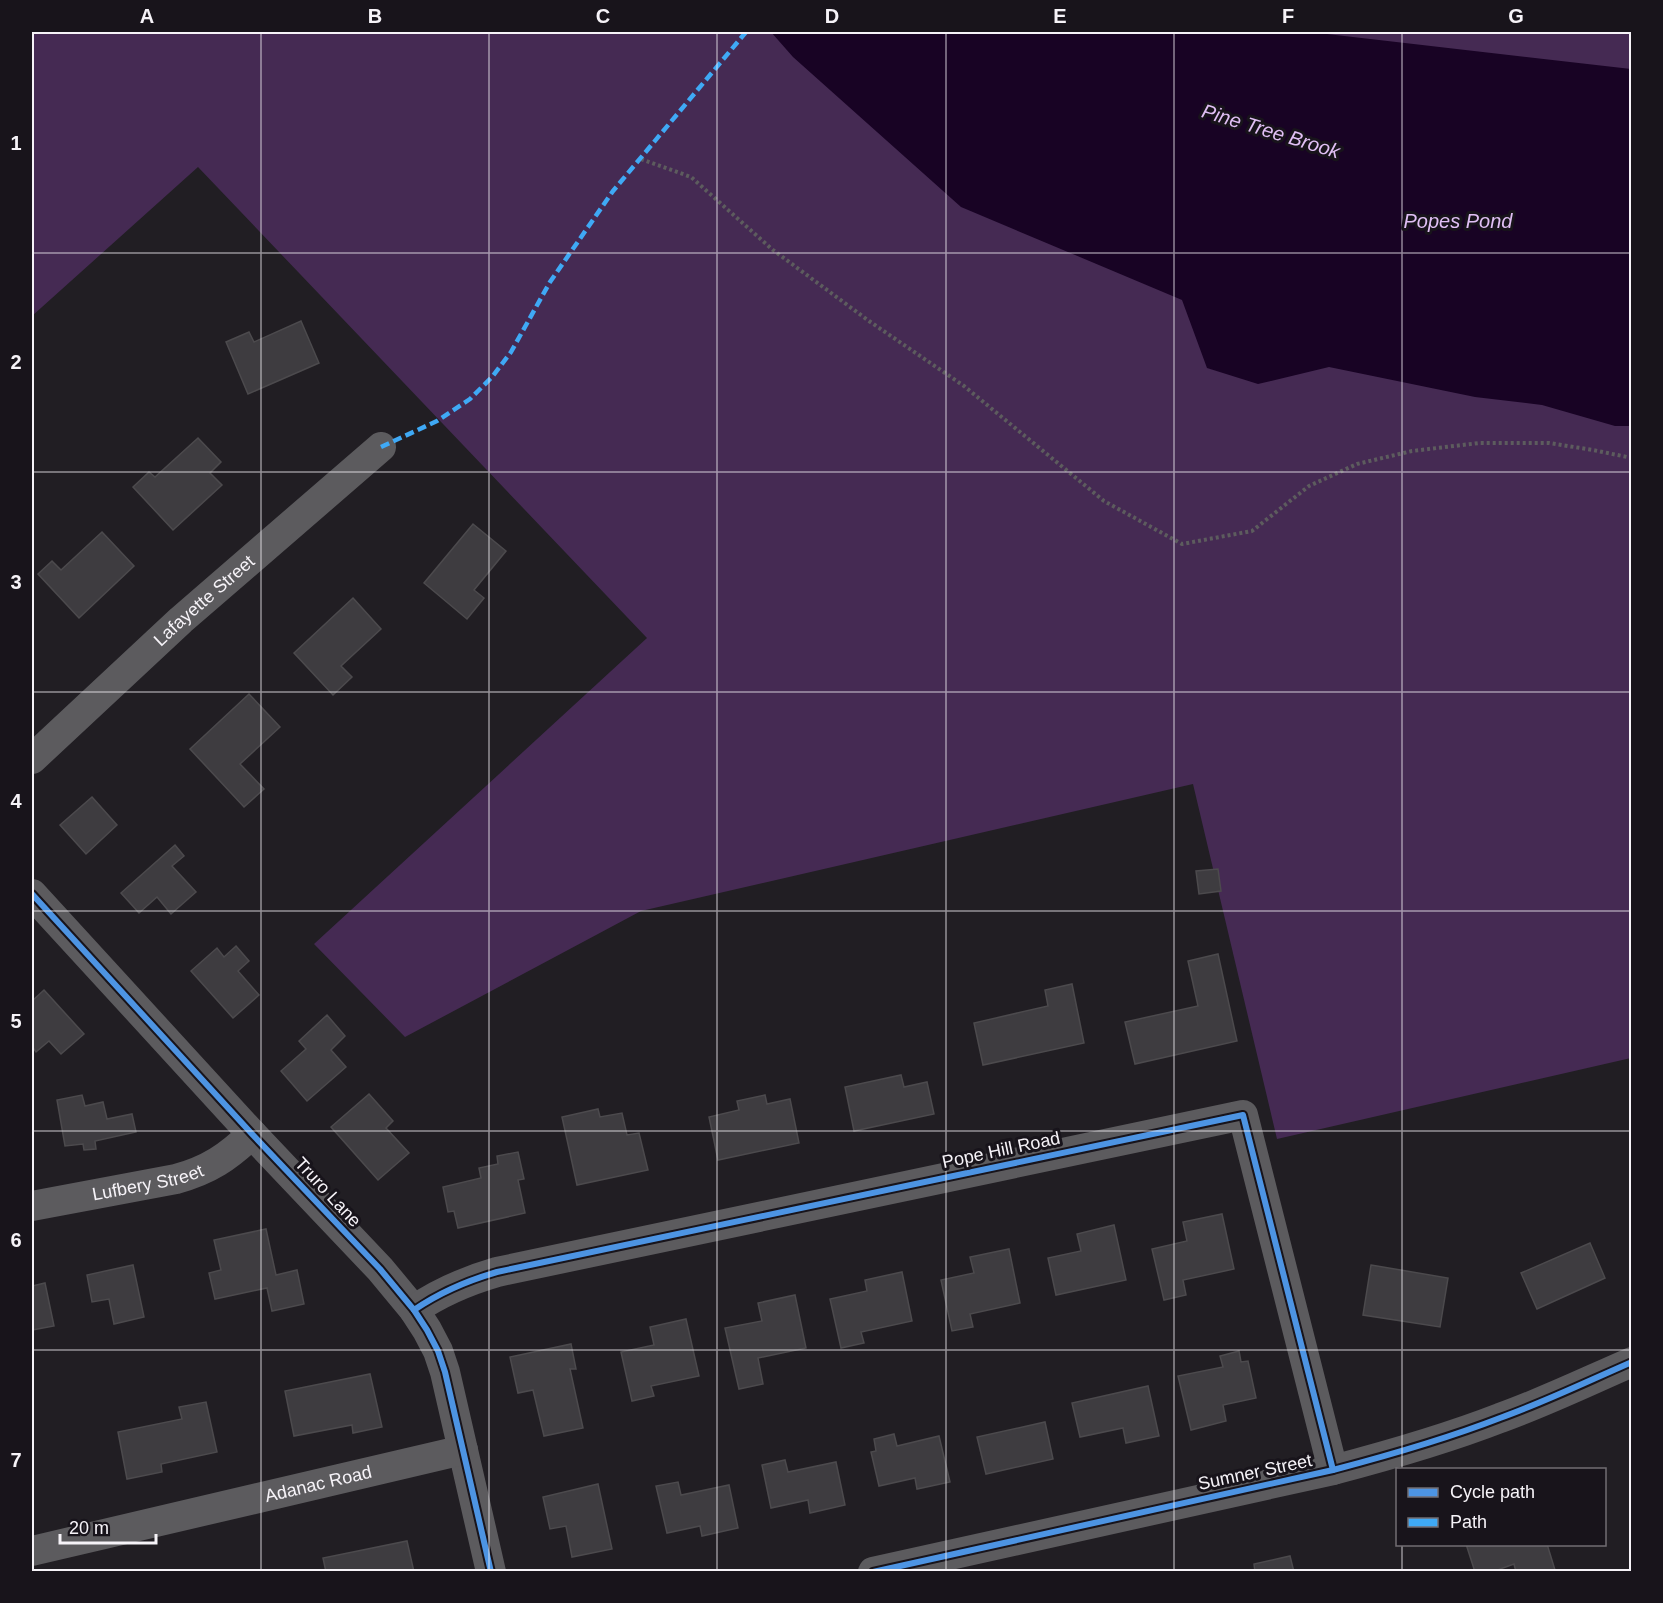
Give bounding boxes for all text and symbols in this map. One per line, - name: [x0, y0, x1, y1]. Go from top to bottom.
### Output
- text: A: [140, 5, 154, 27]
- text: B: [368, 5, 382, 27]
- text: C: [596, 5, 610, 27]
- text: D: [825, 5, 839, 27]
- text: E: [1053, 5, 1067, 27]
- text: F: [1282, 5, 1294, 27]
- text: G: [1508, 5, 1524, 27]
- water label: Pine Tree Brook: [1199, 100, 1344, 163]
- text: 1: [10, 132, 22, 154]
- water label: Popes Pond: [1404, 210, 1513, 232]
- text: 2: [10, 351, 22, 373]
- street label: Lafayette Street: [150, 551, 259, 650]
- text: 3: [10, 571, 22, 593]
- text: 4: [10, 790, 22, 812]
- text: 5: [10, 1010, 22, 1032]
- street label: Pope Hill Road: [940, 1128, 1062, 1172]
- street label: Truro Lane: [291, 1153, 365, 1231]
- street label: Lufbery Street: [91, 1160, 206, 1205]
- text: 6: [10, 1229, 22, 1251]
- text: 7: [10, 1449, 22, 1471]
- street label: Sumner Street: [1196, 1450, 1314, 1494]
- street label: Adanac Road: [263, 1462, 374, 1506]
- legend: [1396, 1468, 1606, 1546]
- text: Cycle path: [1450, 1482, 1535, 1502]
- scale bar: [60, 1507, 156, 1545]
- text: Path: [1450, 1512, 1487, 1532]
- text: 20 m: [69, 1518, 109, 1538]

